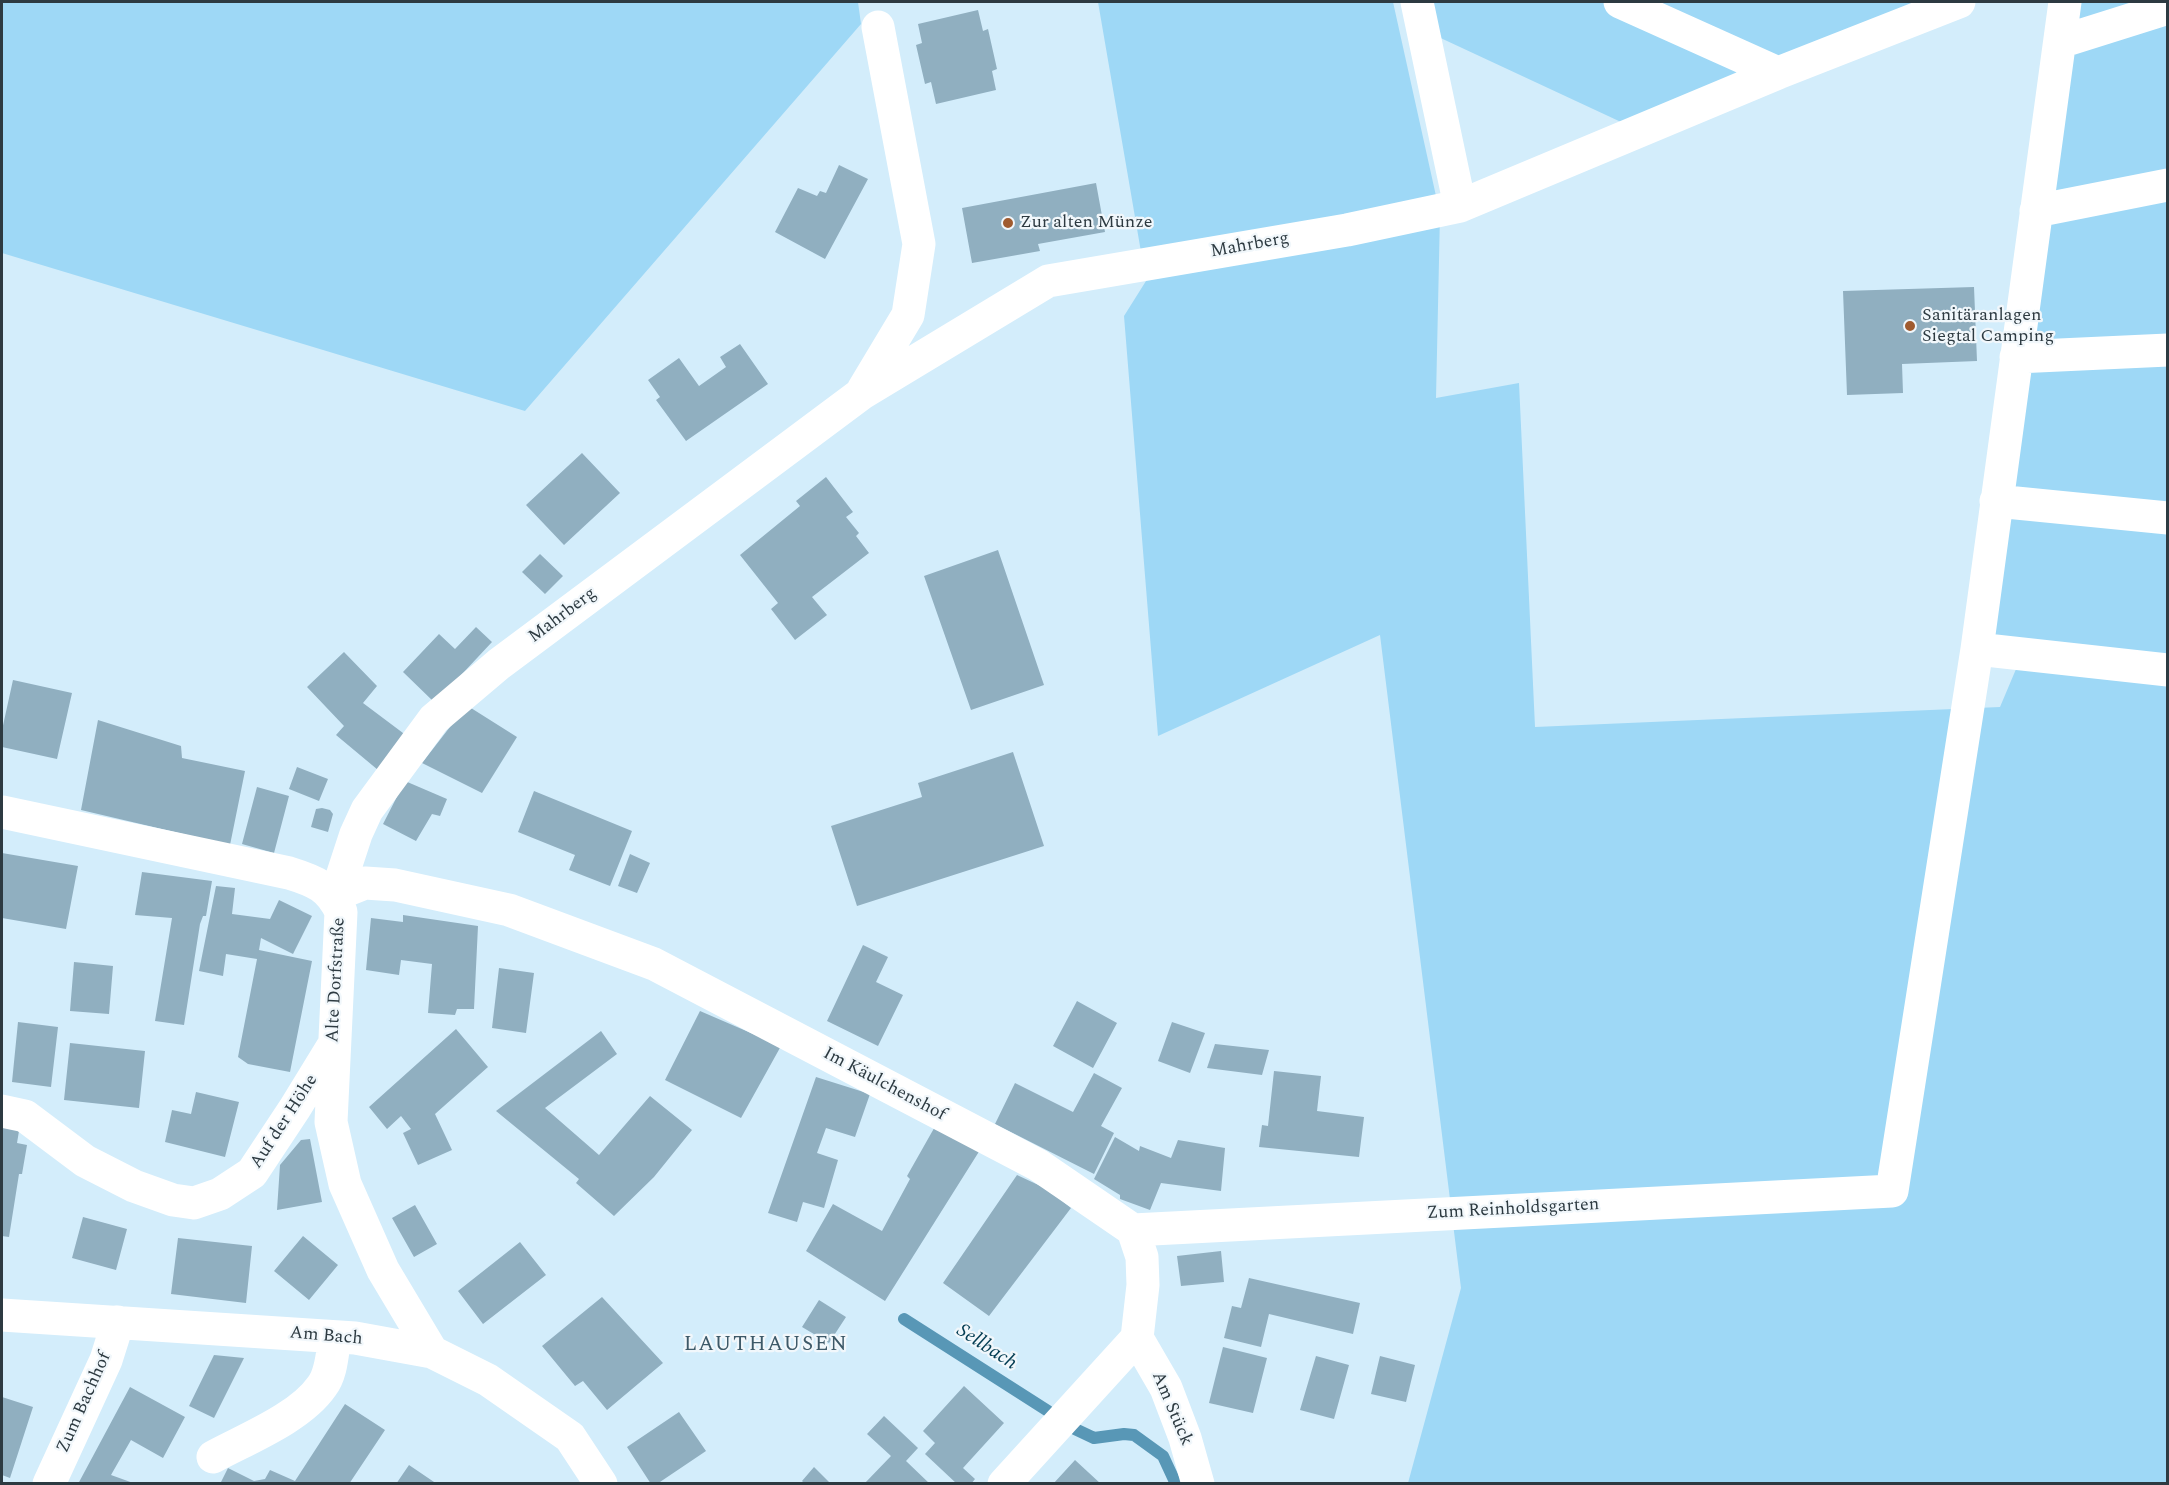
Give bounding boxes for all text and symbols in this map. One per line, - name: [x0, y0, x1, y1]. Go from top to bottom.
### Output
- place label: Zur alten Münze: [1020, 212, 1152, 234]
- marker: Zur alten Münze: [1001, 216, 1015, 230]
- street label: Mahrberg: [1209, 228, 1291, 264]
- place label: Sanitäranlagen Siegtal Camping: [1922, 305, 2054, 348]
- marker: Sanitäranlagen Siegtal Camping: [1903, 319, 1917, 333]
- street label: Mahrberg: [525, 583, 601, 649]
- street label: Alte Dorfstraße: [323, 917, 351, 1043]
- street label: Im Käulchenshof: [819, 1043, 949, 1127]
- street label: Auf der Höhe: [247, 1071, 323, 1173]
- street label: Zum Reinholdsgarten: [1426, 1195, 1600, 1225]
- water label: Sellbach: [951, 1320, 1021, 1376]
- street label: Am Bach: [289, 1323, 363, 1351]
- district label: LAUTHAUSEN: [684, 1333, 848, 1359]
- street label: Zum Bachhof: [53, 1349, 117, 1457]
- street label: Am Stück: [1146, 1369, 1196, 1449]

